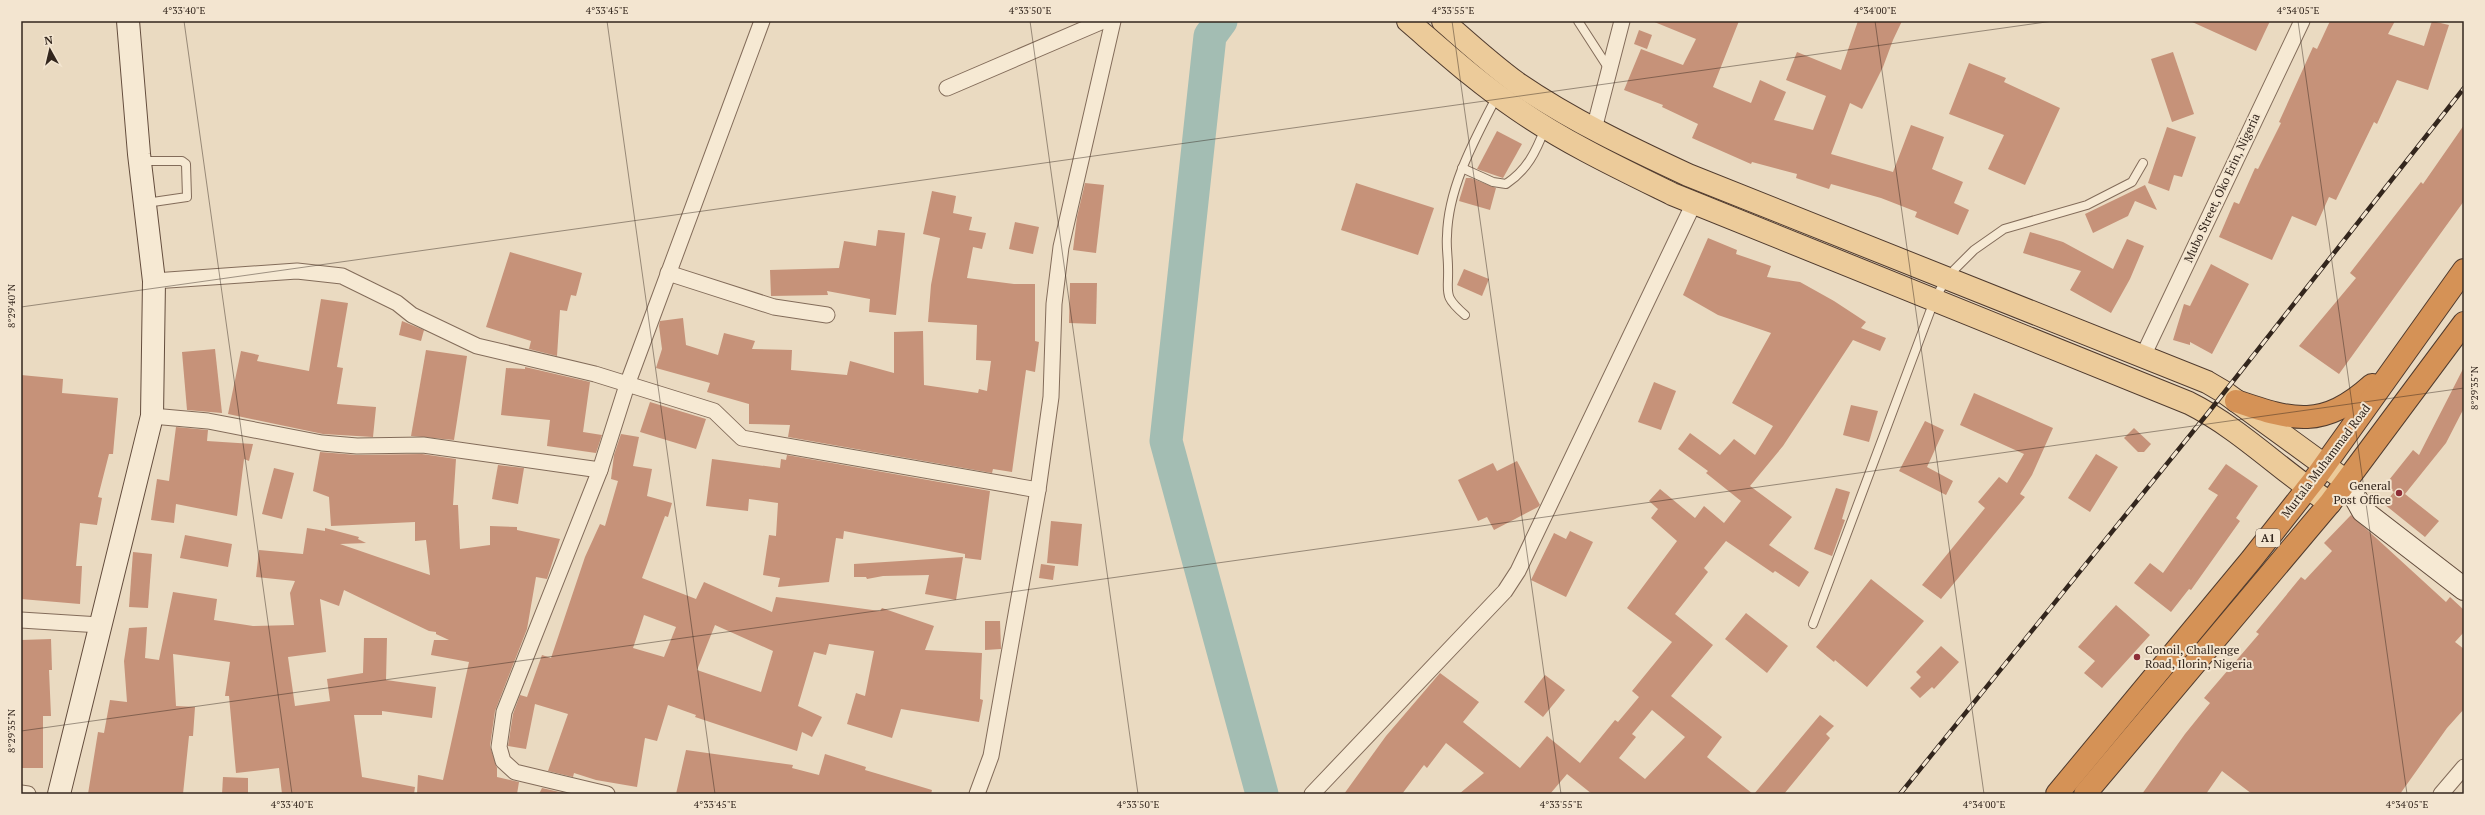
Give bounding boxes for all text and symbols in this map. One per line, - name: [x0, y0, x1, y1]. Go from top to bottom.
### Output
- text: 4°33'40"E: [163, 4, 206, 17]
- text: 4°33'45"E: [586, 4, 629, 17]
- text: 4°33'50"E: [1009, 4, 1052, 17]
- text: 4°33'55"E: [1432, 4, 1475, 17]
- text: 4°34'00"E: [1854, 4, 1897, 17]
- text: 4°34'05"E: [2277, 4, 2320, 17]
- north arrow: [30, 30, 70, 70]
- text: N: [44, 32, 54, 48]
- street label: Mubo Street, Oko Erin, Nigeria: [2180, 111, 2263, 265]
- text: 8°29'40"N: [5, 283, 18, 328]
- text: 8°29'35"N: [2468, 365, 2481, 410]
- street label: Murtala Muhammad Road: [2278, 401, 2373, 521]
- place label: General Post Office: [2333, 478, 2391, 507]
- marker: General Post Office: [2394, 488, 2404, 498]
- road number: A1: [2256, 529, 2280, 547]
- place label: Conoil, Challenge Road, Ilorin, Nigeria: [2145, 642, 2252, 671]
- marker: Conoil, Challenge Road, Ilorin, Nigeria: [2132, 652, 2142, 662]
- text: 8°29'35"N: [5, 708, 18, 753]
- text: 4°33'40"E: [271, 798, 314, 811]
- text: 4°33'45"E: [694, 798, 737, 811]
- text: 4°33'50"E: [1117, 798, 1160, 811]
- text: 4°33'55"E: [1540, 798, 1583, 811]
- text: 4°34'00"E: [1963, 798, 2006, 811]
- text: 4°34'05"E: [2386, 798, 2429, 811]

